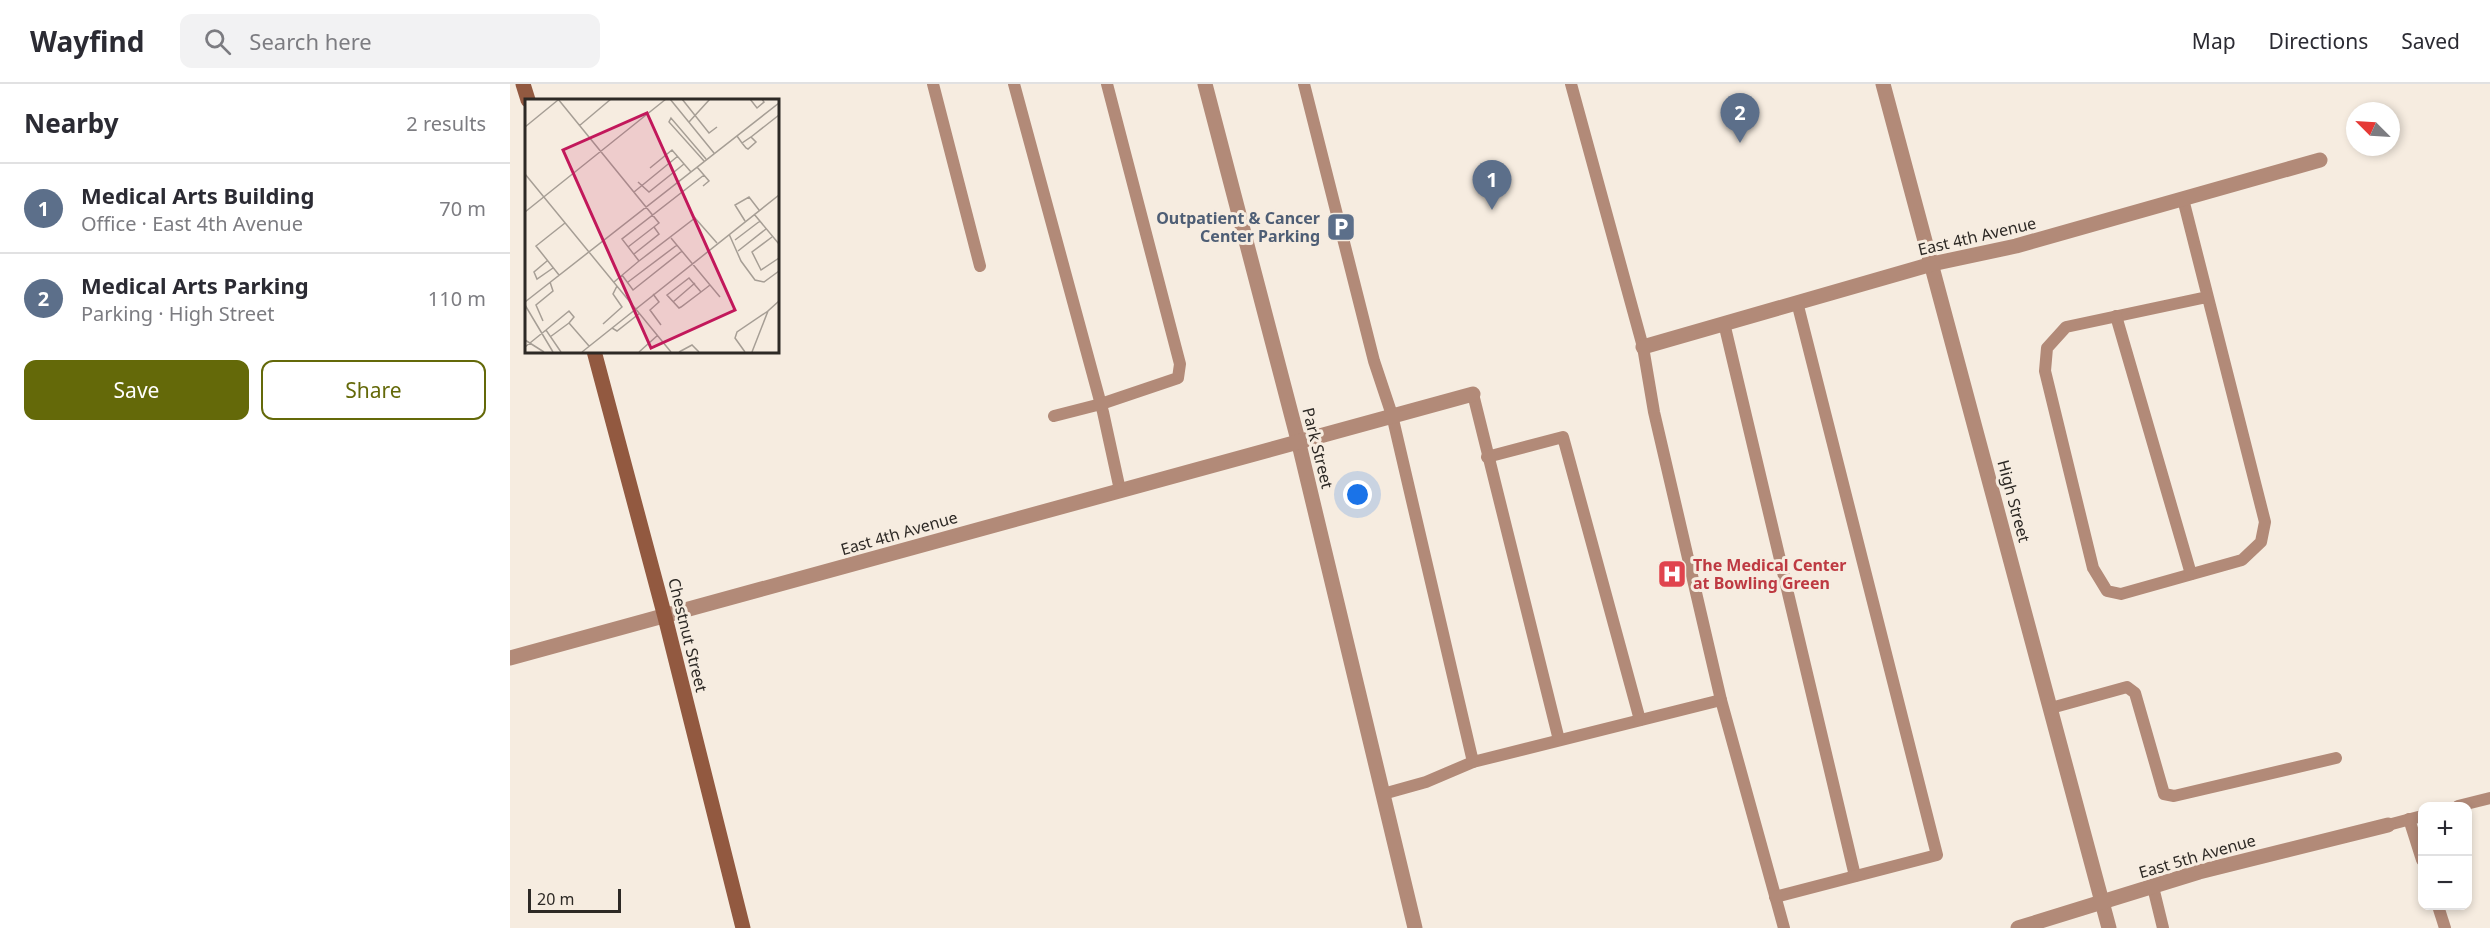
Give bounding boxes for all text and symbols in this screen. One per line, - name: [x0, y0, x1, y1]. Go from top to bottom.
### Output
- search box: [180, 14, 600, 68]
- text: Wayfind: [30, 22, 144, 60]
- icon: search: [201, 25, 234, 58]
- text: Search here: [249, 26, 372, 56]
- text: Map: [2192, 27, 2236, 55]
- text: Directions: [2269, 27, 2368, 55]
- text: Saved: [2401, 27, 2460, 55]
- pin: 2: [1720, 94, 1760, 143]
- inset map: [525, 99, 778, 352]
- north arrow: [2346, 102, 2400, 156]
- text: Nearby: [24, 105, 119, 141]
- text: 2 results: [406, 110, 486, 137]
- pin: 1: [1472, 160, 1512, 210]
- text: Medical Arts Building: [81, 180, 314, 210]
- text: 1: [38, 195, 49, 222]
- text: 70 m: [439, 195, 486, 222]
- place label: Outpatient & Cancer Center Parking: [1156, 207, 1320, 247]
- text: Office · East 4th Avenue: [81, 210, 303, 237]
- parking icon: Outpatient & Cancer Center Parking: [1325, 211, 1357, 243]
- street label: East 4th Avenue: [1916, 212, 2038, 260]
- text: Medical Arts Parking: [81, 270, 309, 300]
- text: 2: [38, 285, 49, 312]
- text: 110 m: [428, 285, 486, 312]
- text: Parking · High Street: [81, 300, 275, 327]
- button: Save: [24, 360, 249, 420]
- button: Share: [261, 360, 486, 420]
- street label: Park Street: [1297, 405, 1339, 491]
- street label: High Street: [1992, 457, 2036, 545]
- your location: [1343, 480, 1372, 509]
- street label: East 4th Avenue: [838, 506, 960, 560]
- place label: The Medical Center at Bowling Green: [1693, 554, 1847, 594]
- hospital icon: The Medical Center at Bowling Green: [1656, 558, 1688, 590]
- street label: Chestnut Street: [663, 576, 713, 695]
- map controls: [2418, 802, 2472, 910]
- button: +: [2418, 802, 2472, 856]
- street label: East 5th Avenue: [2136, 829, 2258, 883]
- button: −: [2418, 856, 2472, 910]
- scale bar: [528, 886, 621, 914]
- text: 20 m: [537, 888, 574, 910]

